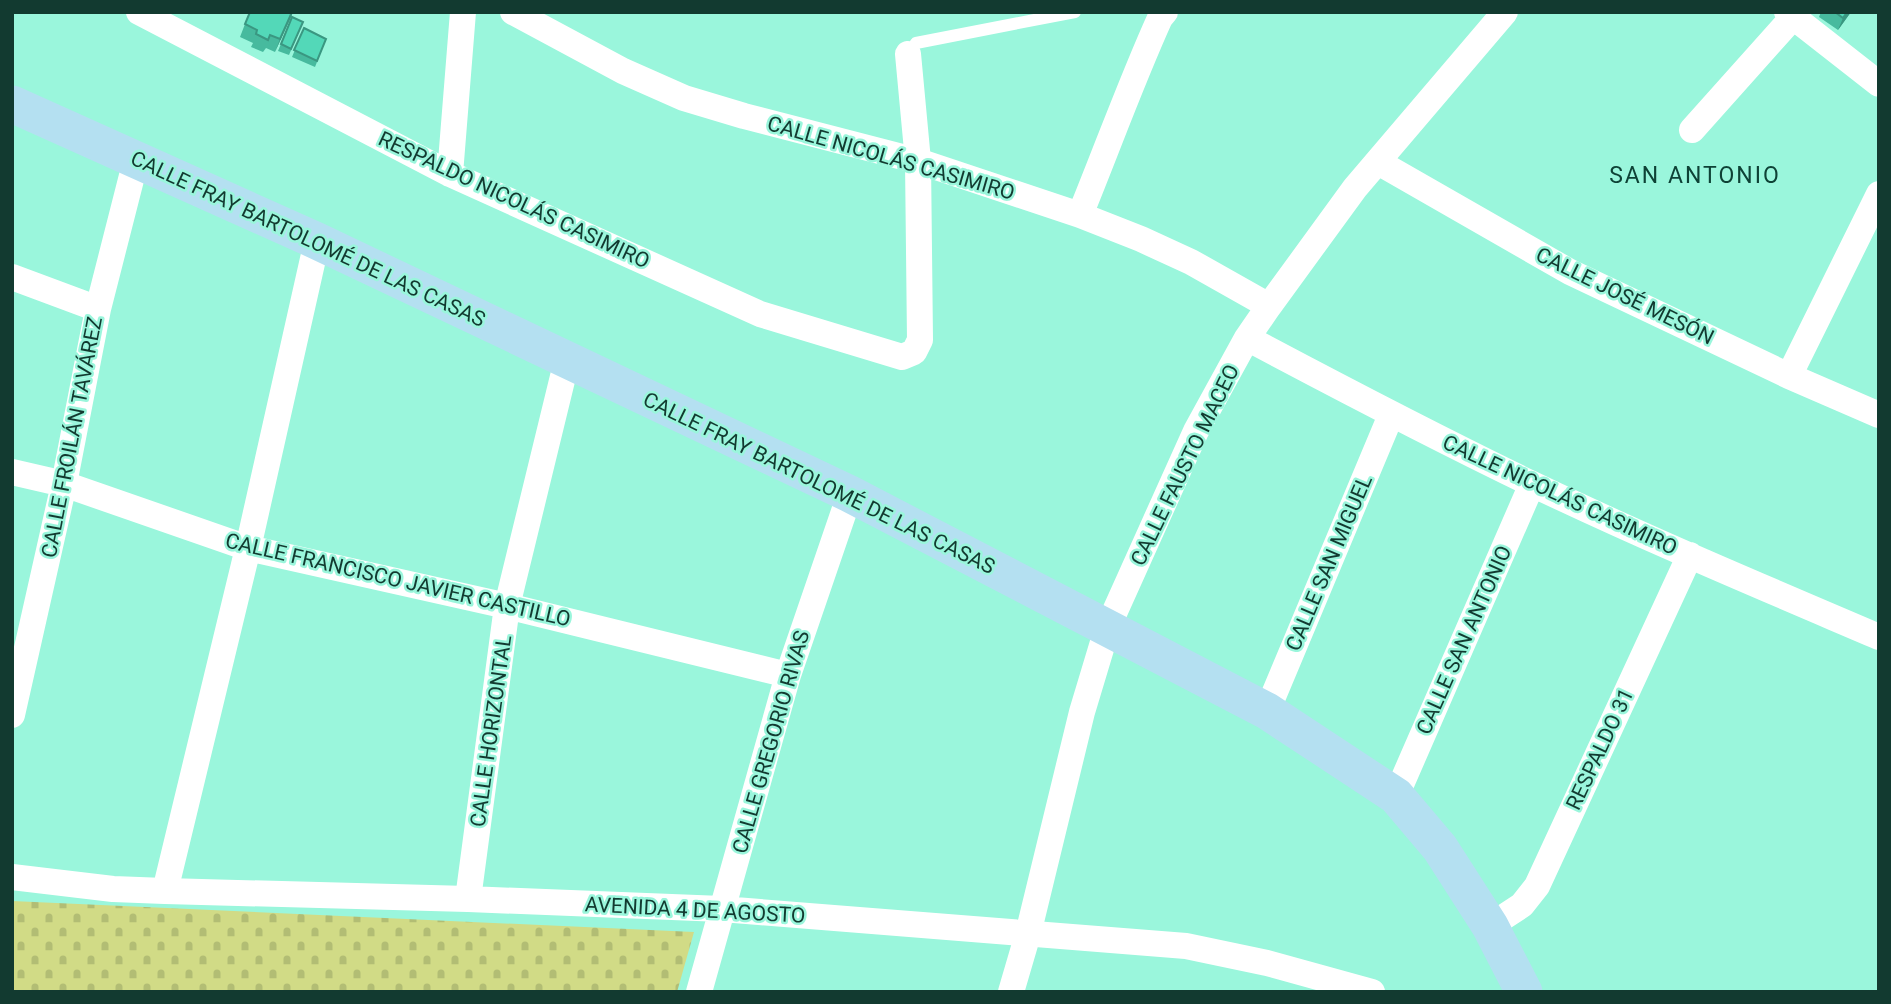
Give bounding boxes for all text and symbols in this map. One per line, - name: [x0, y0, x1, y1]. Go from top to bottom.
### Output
- street label: CALLE NICOLÁS CASIMIRO: [765, 111, 1017, 205]
- street label: RESPALDO NICOLÁS CASIMIRO: [375, 127, 653, 273]
- street label: CALLE FRAY BARTOLOMÉ DE LAS CASAS: [127, 146, 489, 332]
- district label: SAN ANTONIO: [1609, 162, 1781, 189]
- street label: CALLE JOSÉ MESÓN: [1532, 242, 1718, 350]
- street label: CALLE FROILÁN TAVÁREZ: [37, 314, 107, 560]
- street label: CALLE FAUSTO MACEO: [1126, 361, 1244, 569]
- street label: CALLE FRAY BARTOLOMÉ DE LAS CASAS: [639, 387, 999, 579]
- street label: CALLE NICOLÁS CASIMIRO: [1439, 430, 1681, 560]
- street label: CALLE SAN MIGUEL: [1281, 471, 1377, 655]
- street label: CALLE FRANCISCO JAVIER CASTILLO: [223, 529, 573, 631]
- street label: CALLE SAN ANTONIO: [1412, 542, 1516, 738]
- street label: CALLE GREGORIO RIVAS: [728, 628, 814, 856]
- street label: CALLE HORIZONTAL: [466, 634, 516, 828]
- street label: RESPALDO 31: [1561, 684, 1639, 814]
- street label: AVENIDA 4 DE AGOSTO: [584, 892, 806, 928]

